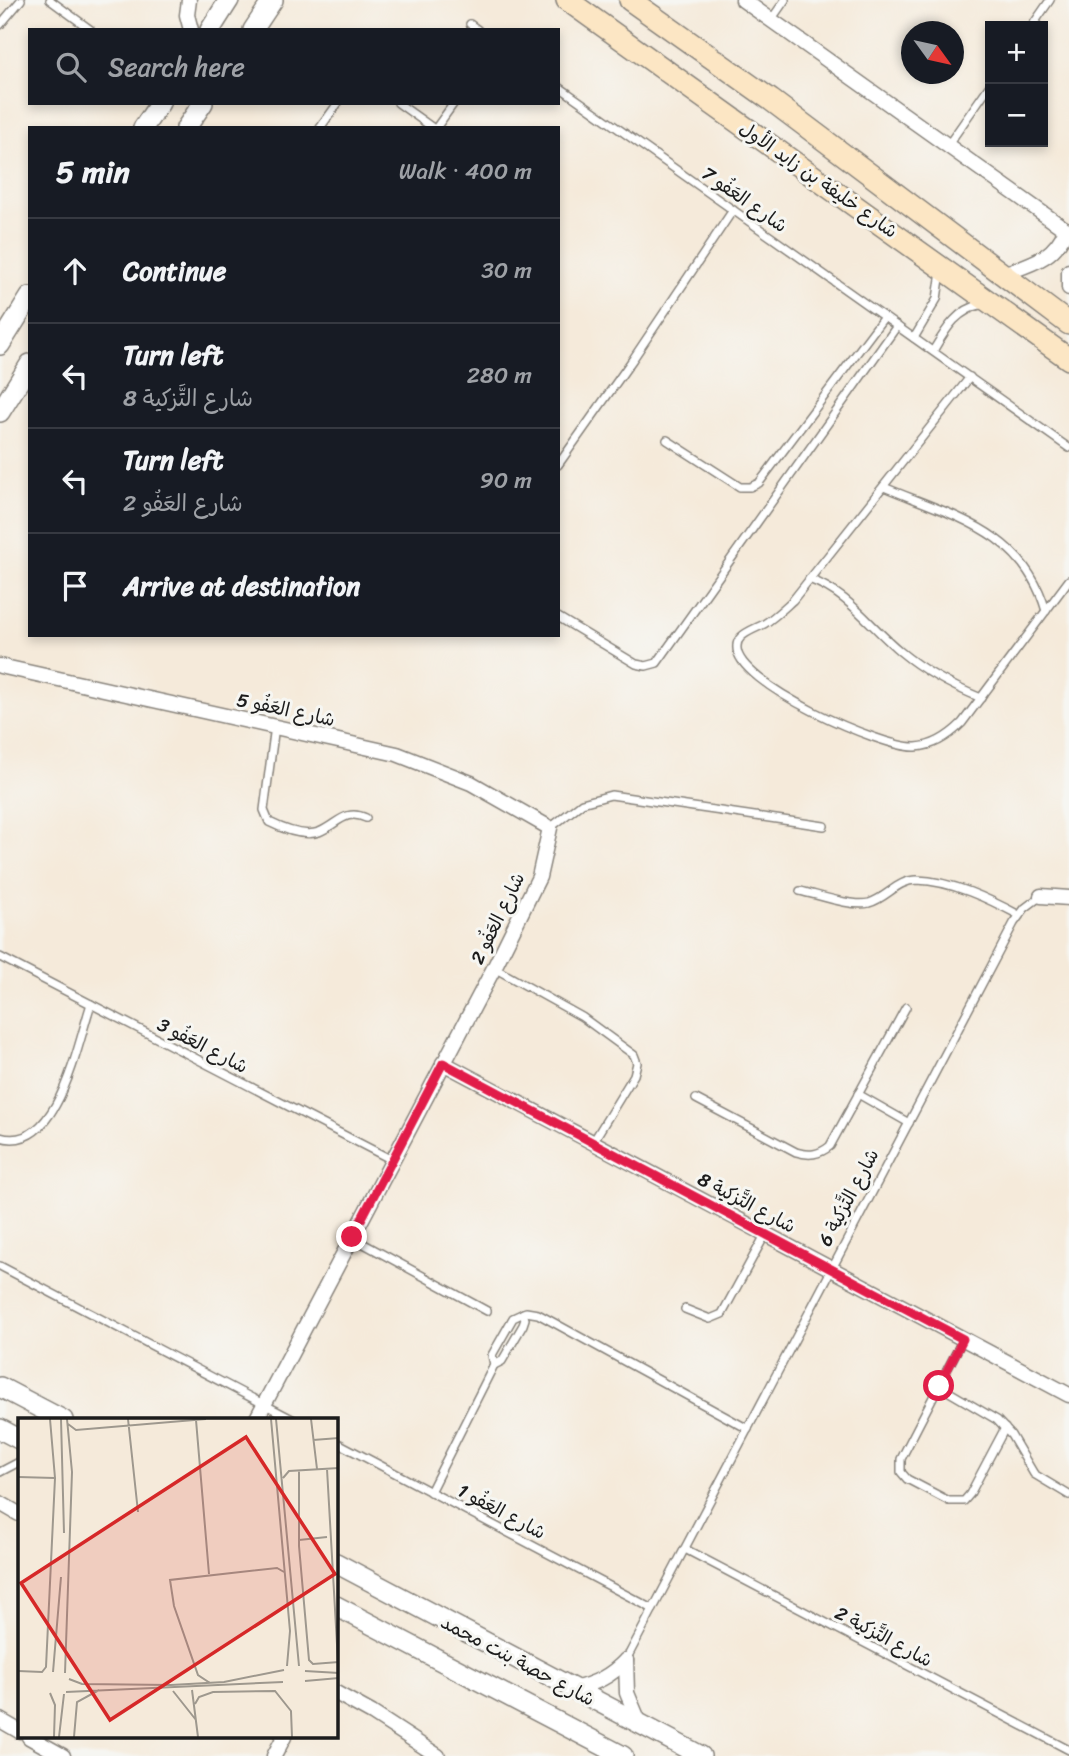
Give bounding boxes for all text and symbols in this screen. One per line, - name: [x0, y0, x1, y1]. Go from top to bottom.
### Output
- north arrow: [901, 21, 964, 84]
- map controls: [985, 21, 1048, 147]
- button: +: [985, 21, 1048, 84]
- search box: [28, 28, 560, 105]
- text: Search here: [108, 44, 245, 90]
- icon: search: [52, 48, 90, 86]
- button: −: [985, 84, 1048, 147]
- street label: شارع خليفة بن زايد الأول: [732, 112, 905, 247]
- text: 5 min: [56, 145, 130, 199]
- text: Walk · 400 m: [399, 151, 532, 192]
- street label: شارع العَفُو 7: [695, 158, 795, 241]
- text: Continue: [123, 248, 226, 294]
- text: 30 m: [481, 250, 532, 291]
- icon: ahead: [56, 252, 94, 290]
- text: Turn left: [123, 332, 223, 378]
- text: 280 m: [467, 355, 532, 396]
- icon: left: [56, 357, 94, 395]
- text: شارع التَّزكية 8: [123, 378, 253, 419]
- text: Turn left: [123, 437, 223, 483]
- text: 90 m: [480, 460, 532, 501]
- icon: left: [56, 462, 94, 500]
- text: شارع العَفُو 2: [123, 483, 243, 524]
- text: Arrive at destination: [123, 563, 360, 609]
- icon: arrive: [56, 567, 94, 605]
- street label: شارع العَفُو 5: [234, 683, 338, 736]
- street label: شارع العَفُو 2: [461, 866, 534, 970]
- street label: شارع العَفُو 3: [151, 1008, 254, 1083]
- street label: شارع التَّزكية 6: [809, 1142, 888, 1252]
- street label: شارع التَّزكية 8: [692, 1163, 802, 1242]
- route end: [336, 1221, 367, 1252]
- route start: [923, 1370, 954, 1401]
- inset map: [18, 1418, 338, 1738]
- street label: شارع العَفُو 1: [452, 1474, 552, 1549]
- street label: شارع التَّزكية 2: [829, 1597, 939, 1676]
- street label: شارع حصة بنت محمد: [435, 1606, 601, 1715]

